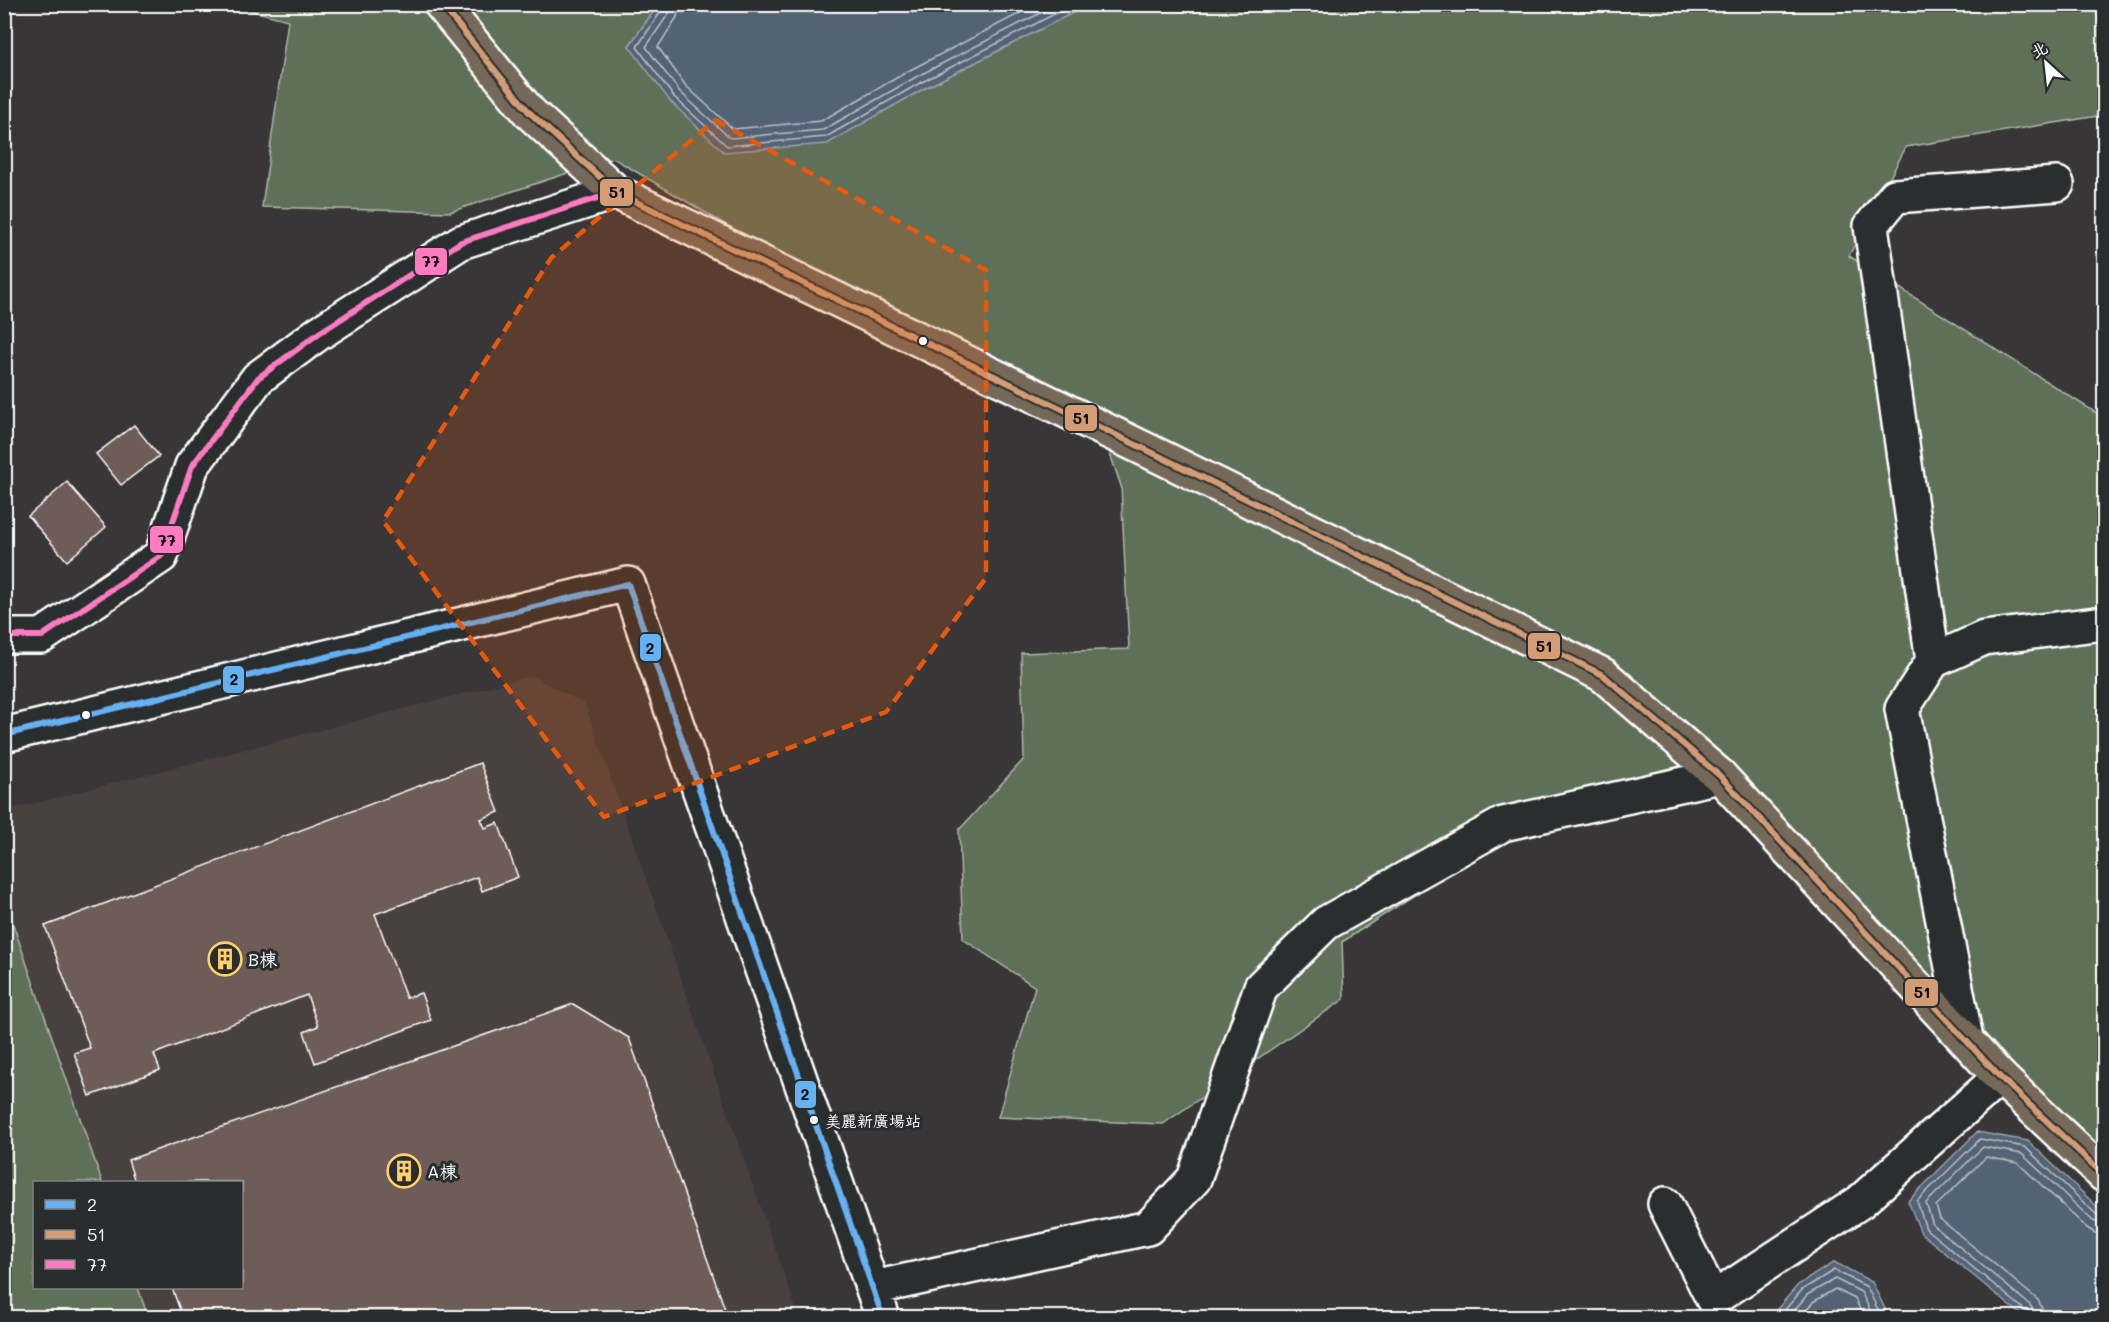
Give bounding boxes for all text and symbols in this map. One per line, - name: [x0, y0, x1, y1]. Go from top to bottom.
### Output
- north arrow: [2016, 33, 2076, 93]
- text: 北: [2027, 36, 2051, 62]
- line badge: 51: [599, 178, 634, 207]
- text: 51: [609, 181, 625, 202]
- line badge: 77: [414, 247, 448, 276]
- text: 77: [422, 250, 440, 271]
- unlabelled marker: [917, 335, 929, 347]
- line badge: 51: [1064, 404, 1098, 432]
- text: 51: [1073, 407, 1089, 428]
- line badge: 77: [149, 525, 184, 554]
- text: 77: [158, 529, 176, 550]
- line badge: 51: [1527, 632, 1561, 660]
- line badge: 2: [639, 633, 662, 662]
- text: 51: [1536, 635, 1552, 656]
- text: 2: [646, 637, 655, 658]
- line badge: 2: [222, 665, 245, 694]
- text: 2: [230, 668, 239, 689]
- unlabelled marker: [80, 709, 92, 721]
- building icon: B棟: [207, 941, 243, 977]
- place label: B棟: [248, 947, 277, 971]
- line badge: 51: [1904, 978, 1939, 1007]
- text: 51: [1914, 981, 1930, 1002]
- line badge: 2: [794, 1080, 817, 1109]
- text: 2: [801, 1083, 810, 1104]
- place label: 美麗新廣場站: [825, 1110, 921, 1131]
- marker: 美麗新廣場站: [808, 1114, 820, 1126]
- building icon: A棟: [386, 1153, 422, 1189]
- place label: A棟: [427, 1159, 457, 1183]
- legend: [33, 1181, 243, 1289]
- text: 2: [87, 1192, 97, 1216]
- text: 51: [87, 1222, 106, 1246]
- text: 77: [87, 1252, 107, 1276]

